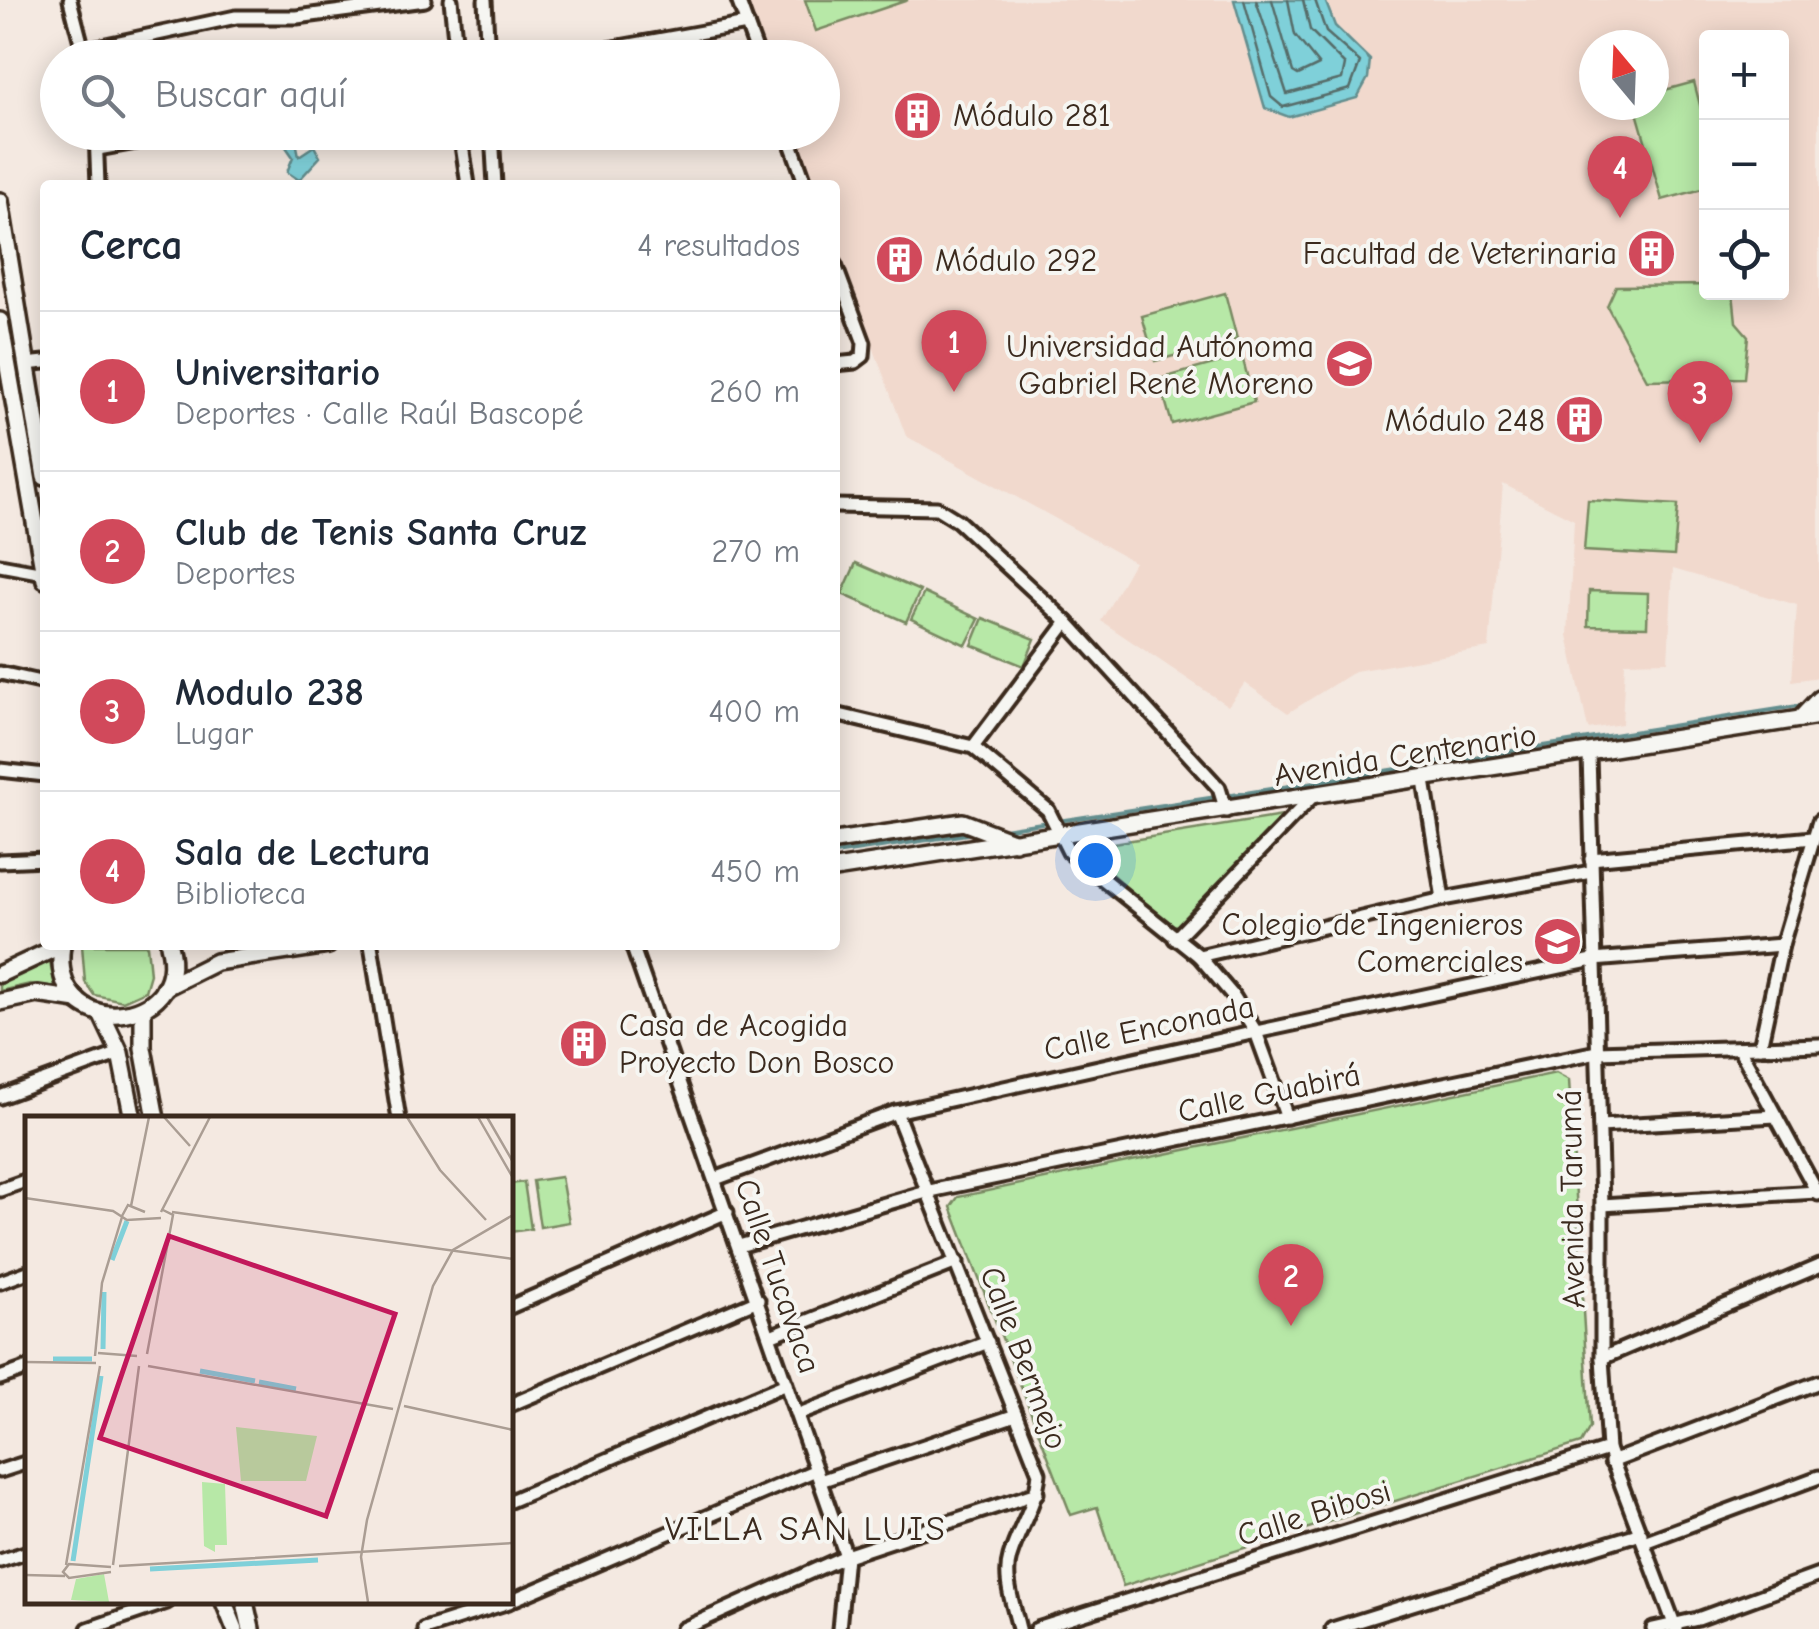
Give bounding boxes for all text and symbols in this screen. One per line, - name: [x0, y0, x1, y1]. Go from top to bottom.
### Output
- north arrow: [1579, 30, 1669, 120]
- map controls: [1699, 30, 1789, 300]
- button: +: [1699, 30, 1789, 120]
- search box: [40, 40, 840, 150]
- icon: search: [75, 68, 130, 123]
- text: Buscar aquí: [155, 73, 347, 117]
- building icon: Módulo 281: [892, 89, 944, 141]
- place label: Módulo 281: [953, 97, 1111, 134]
- button: −: [1699, 120, 1789, 210]
- pin: 4: [1588, 136, 1652, 218]
- button: locate: [1699, 210, 1789, 300]
- text: Cerca: [80, 221, 183, 270]
- text: 4 resultados: [637, 227, 800, 264]
- building icon: Facultad de Veterinaria: [1626, 227, 1678, 279]
- building icon: Módulo 292: [874, 234, 926, 286]
- place label: Facultad de Veterinaria: [1303, 235, 1617, 272]
- place label: Módulo 292: [935, 242, 1097, 279]
- pin: 1: [922, 310, 986, 392]
- place label: Universidad Autónoma Gabriel René Moreno: [1006, 328, 1314, 402]
- school or university icon: Universidad Autónoma Gabriel René Moreno: [1323, 338, 1375, 390]
- text: Universitario: [175, 351, 380, 395]
- pin: 3: [1668, 360, 1732, 443]
- text: 1: [106, 373, 119, 410]
- text: 260 m: [709, 373, 800, 410]
- building icon: Módulo 248: [1554, 394, 1606, 446]
- text: Deportes · Calle Raúl Bascopé: [175, 395, 583, 432]
- place label: Módulo 248: [1385, 402, 1545, 439]
- text: Club de Tenis Santa Cruz: [175, 511, 586, 555]
- text: 2: [105, 533, 120, 570]
- text: 270 m: [712, 533, 800, 570]
- text: Deportes: [175, 555, 295, 592]
- text: Modulo 238: [175, 671, 364, 715]
- text: 3: [105, 693, 120, 730]
- text: 400 m: [708, 693, 800, 730]
- text: Lugar: [175, 715, 253, 752]
- street label: Avenida Centenario: [1271, 716, 1539, 794]
- text: Sala de Lectura: [175, 831, 431, 875]
- your location: [1070, 835, 1121, 886]
- text: 4: [105, 853, 120, 890]
- text: 450 m: [711, 853, 800, 890]
- text: Biblioteca: [175, 875, 306, 912]
- place label: Colegio de Ingenieros Comerciales: [1221, 906, 1523, 980]
- school or university icon: Colegio de Ingenieros Comerciales: [1532, 916, 1584, 968]
- street label: Calle Enconada: [1041, 988, 1257, 1068]
- place label: Casa de Acogida Proyecto Don Bosco: [619, 1007, 895, 1081]
- building icon: Casa de Acogida Proyecto Don Bosco: [558, 1017, 610, 1069]
- street label: Calle Guabirá: [1175, 1056, 1363, 1130]
- street label: Avenida Tarumá: [1552, 1089, 1592, 1309]
- inset map: [25, 1116, 512, 1604]
- street label: Calle Tucavaca: [727, 1174, 829, 1378]
- pin: 2: [1258, 1244, 1324, 1326]
- street label: Calle Bermejo: [972, 1262, 1076, 1454]
- street label: Calle Bibosi: [1233, 1472, 1395, 1554]
- district label: VILLA SAN LUIS: [665, 1508, 947, 1549]

